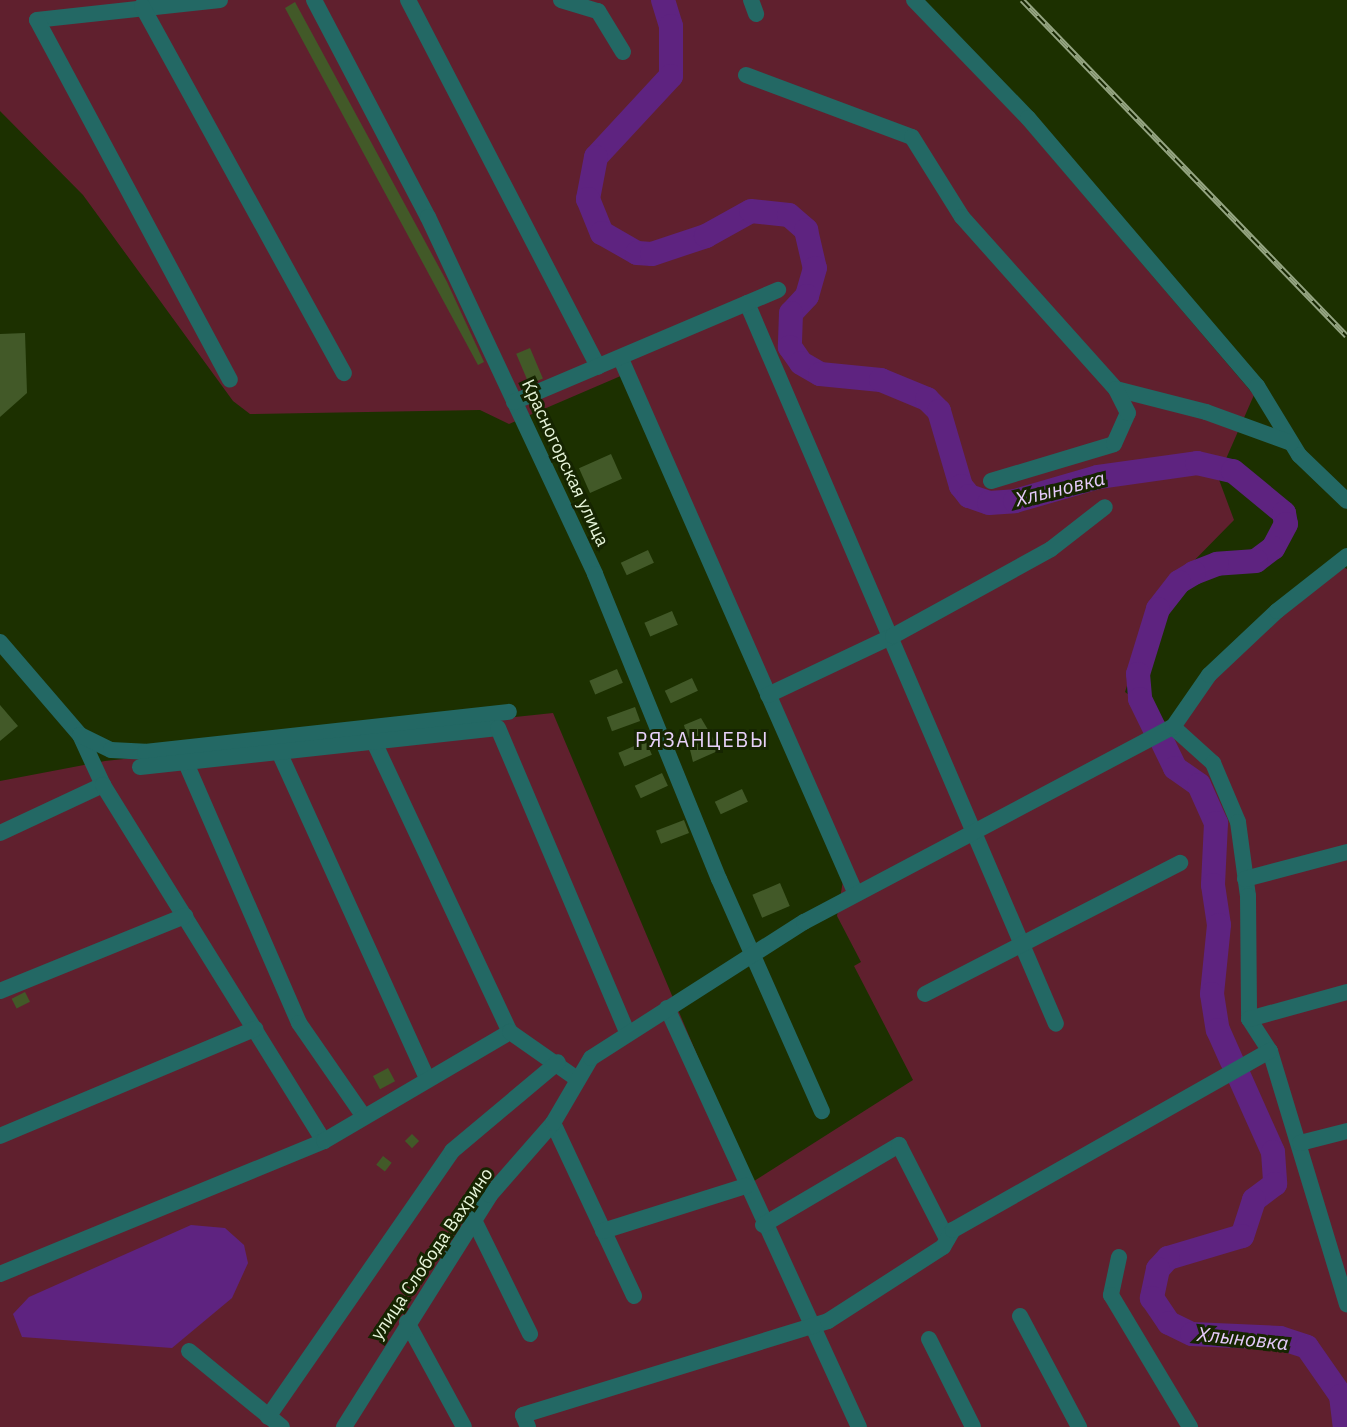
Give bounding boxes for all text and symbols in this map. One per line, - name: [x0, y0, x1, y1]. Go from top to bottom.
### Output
- street label: Красногорская улица: [517, 376, 613, 550]
- water label: Хлыновка: [1013, 465, 1107, 511]
- district label: РЯЗАНЦЕВЫ: [635, 727, 769, 751]
- street label: улица Слобода Вахрино: [366, 1164, 498, 1344]
- water label: Хлыновка: [1196, 1321, 1290, 1355]

